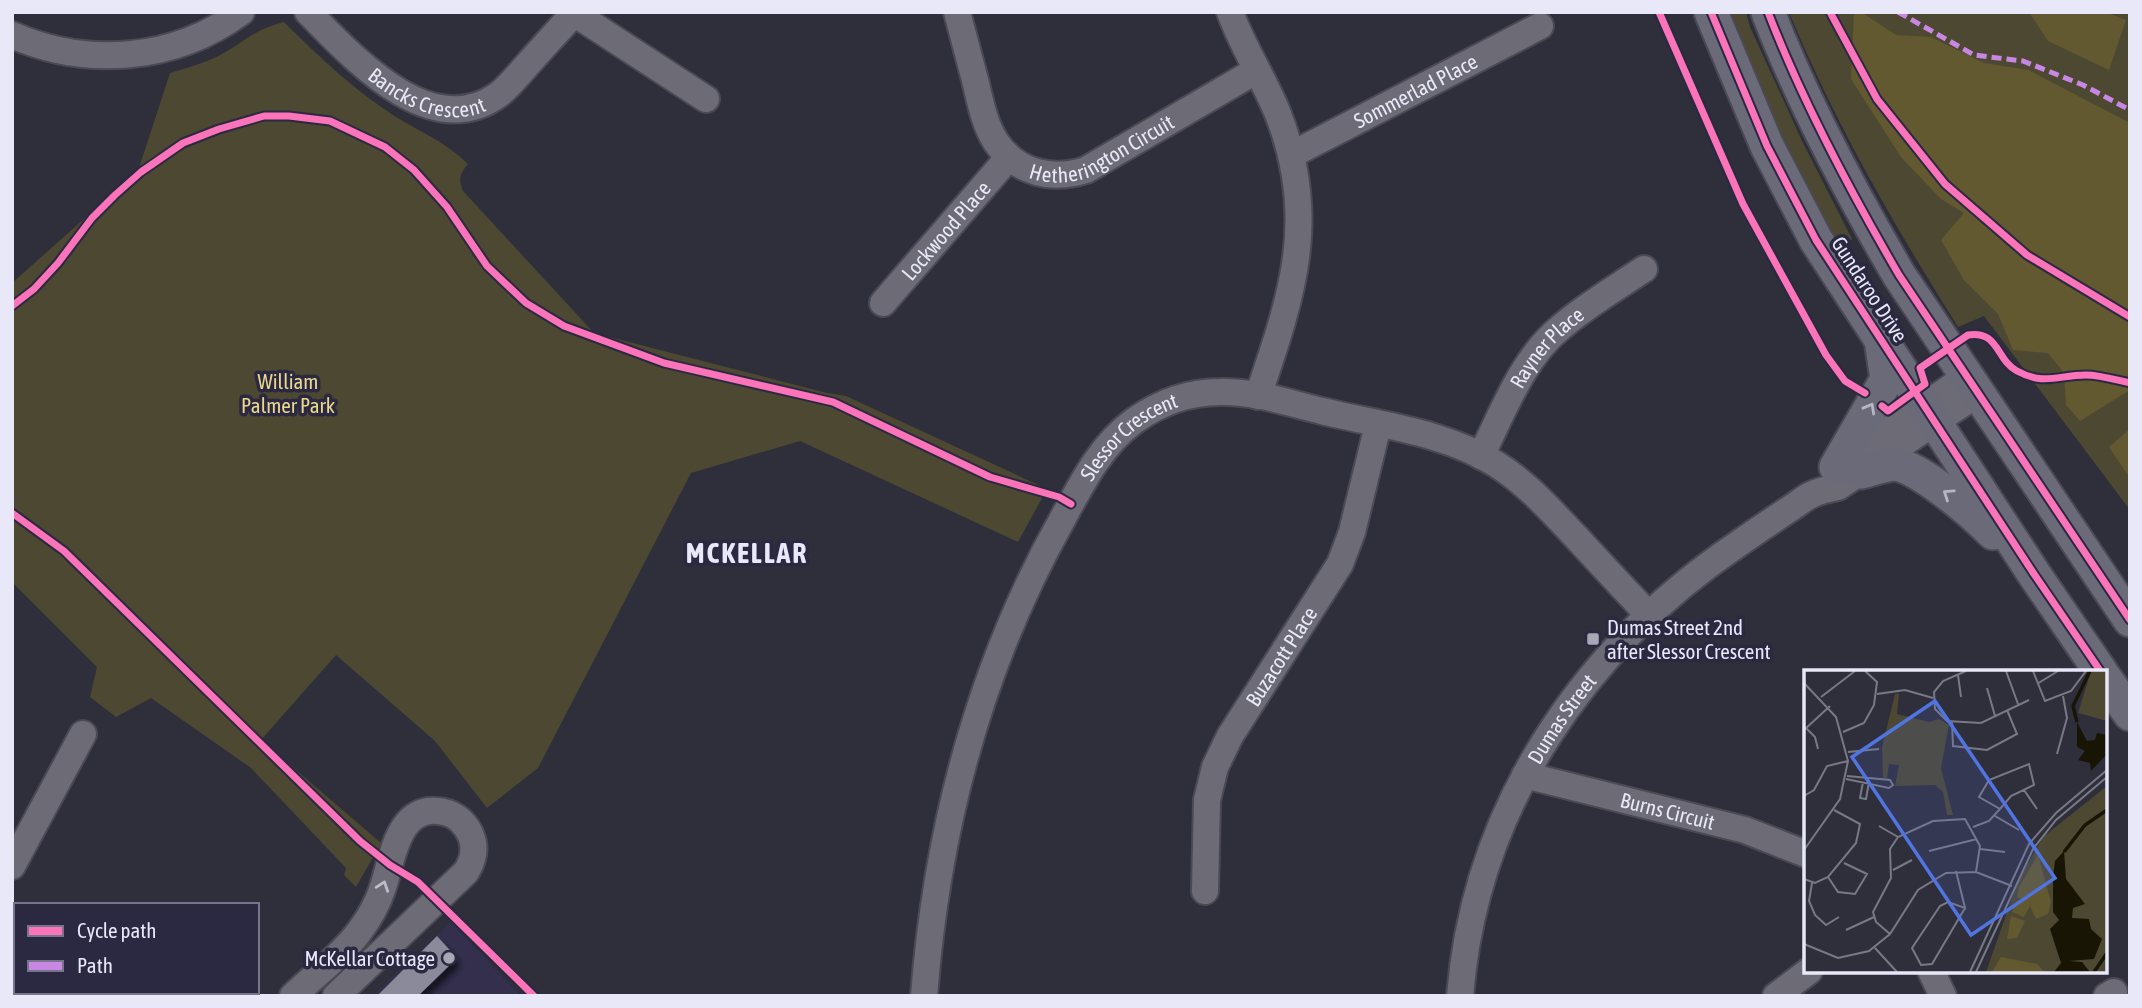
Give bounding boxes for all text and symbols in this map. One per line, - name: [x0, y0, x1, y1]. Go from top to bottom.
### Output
- street label: Sommerlad Place: [1349, 49, 1481, 133]
- street label: Bancks Crescent: [364, 63, 489, 121]
- street label: Hetherington Circuit: [1027, 110, 1178, 187]
- street label: Lockwood Place: [896, 176, 995, 285]
- street label: Gundaroo Drive: [1827, 232, 1913, 346]
- street label: Rayner Place: [1505, 302, 1588, 392]
- park label: William Palmer Park: [241, 369, 335, 417]
- street label: Slessor Crescent: [1075, 388, 1180, 485]
- one-way arrow: [1862, 403, 1875, 415]
- one-way arrow: [1943, 490, 1956, 503]
- district label: MCKELLAR: [686, 537, 808, 569]
- street label: Buzacott Place: [1240, 602, 1322, 710]
- place label: Dumas Street 2nd after Slessor Crescent: [1607, 615, 1771, 663]
- marker: Dumas Street 2nd after Slessor Crescent: [1585, 631, 1601, 647]
- street label: Dumas Street: [1522, 669, 1601, 768]
- inset map: [1804, 670, 2107, 973]
- street label: Burns Circuit: [1618, 787, 1717, 834]
- one-way arrow: [375, 880, 389, 892]
- legend: [14, 903, 259, 994]
- text: Cycle path: [77, 918, 156, 942]
- place label: McKellar Cottage: [304, 946, 435, 970]
- marker: McKellar Cottage: [441, 950, 457, 966]
- text: Path: [77, 953, 113, 977]

